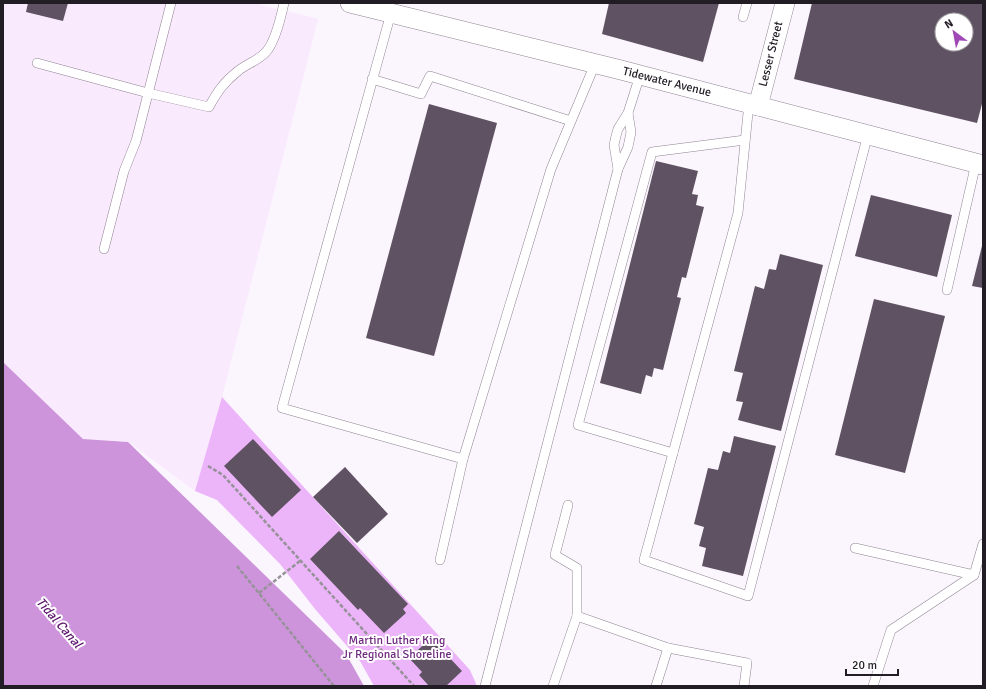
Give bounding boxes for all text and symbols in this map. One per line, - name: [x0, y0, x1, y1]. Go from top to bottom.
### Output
- north arrow: [934, 12, 974, 52]
- text: N: [942, 16, 956, 31]
- street label: Lesser Street: [756, 20, 786, 88]
- street label: Tidewater Avenue: [621, 64, 713, 100]
- water label: Tidal Canal: [33, 594, 86, 653]
- park label: Martin Luther King Jr Regional Shoreline: [343, 633, 451, 662]
- scale bar: [846, 651, 898, 677]
- text: 20 m: [852, 658, 877, 673]

